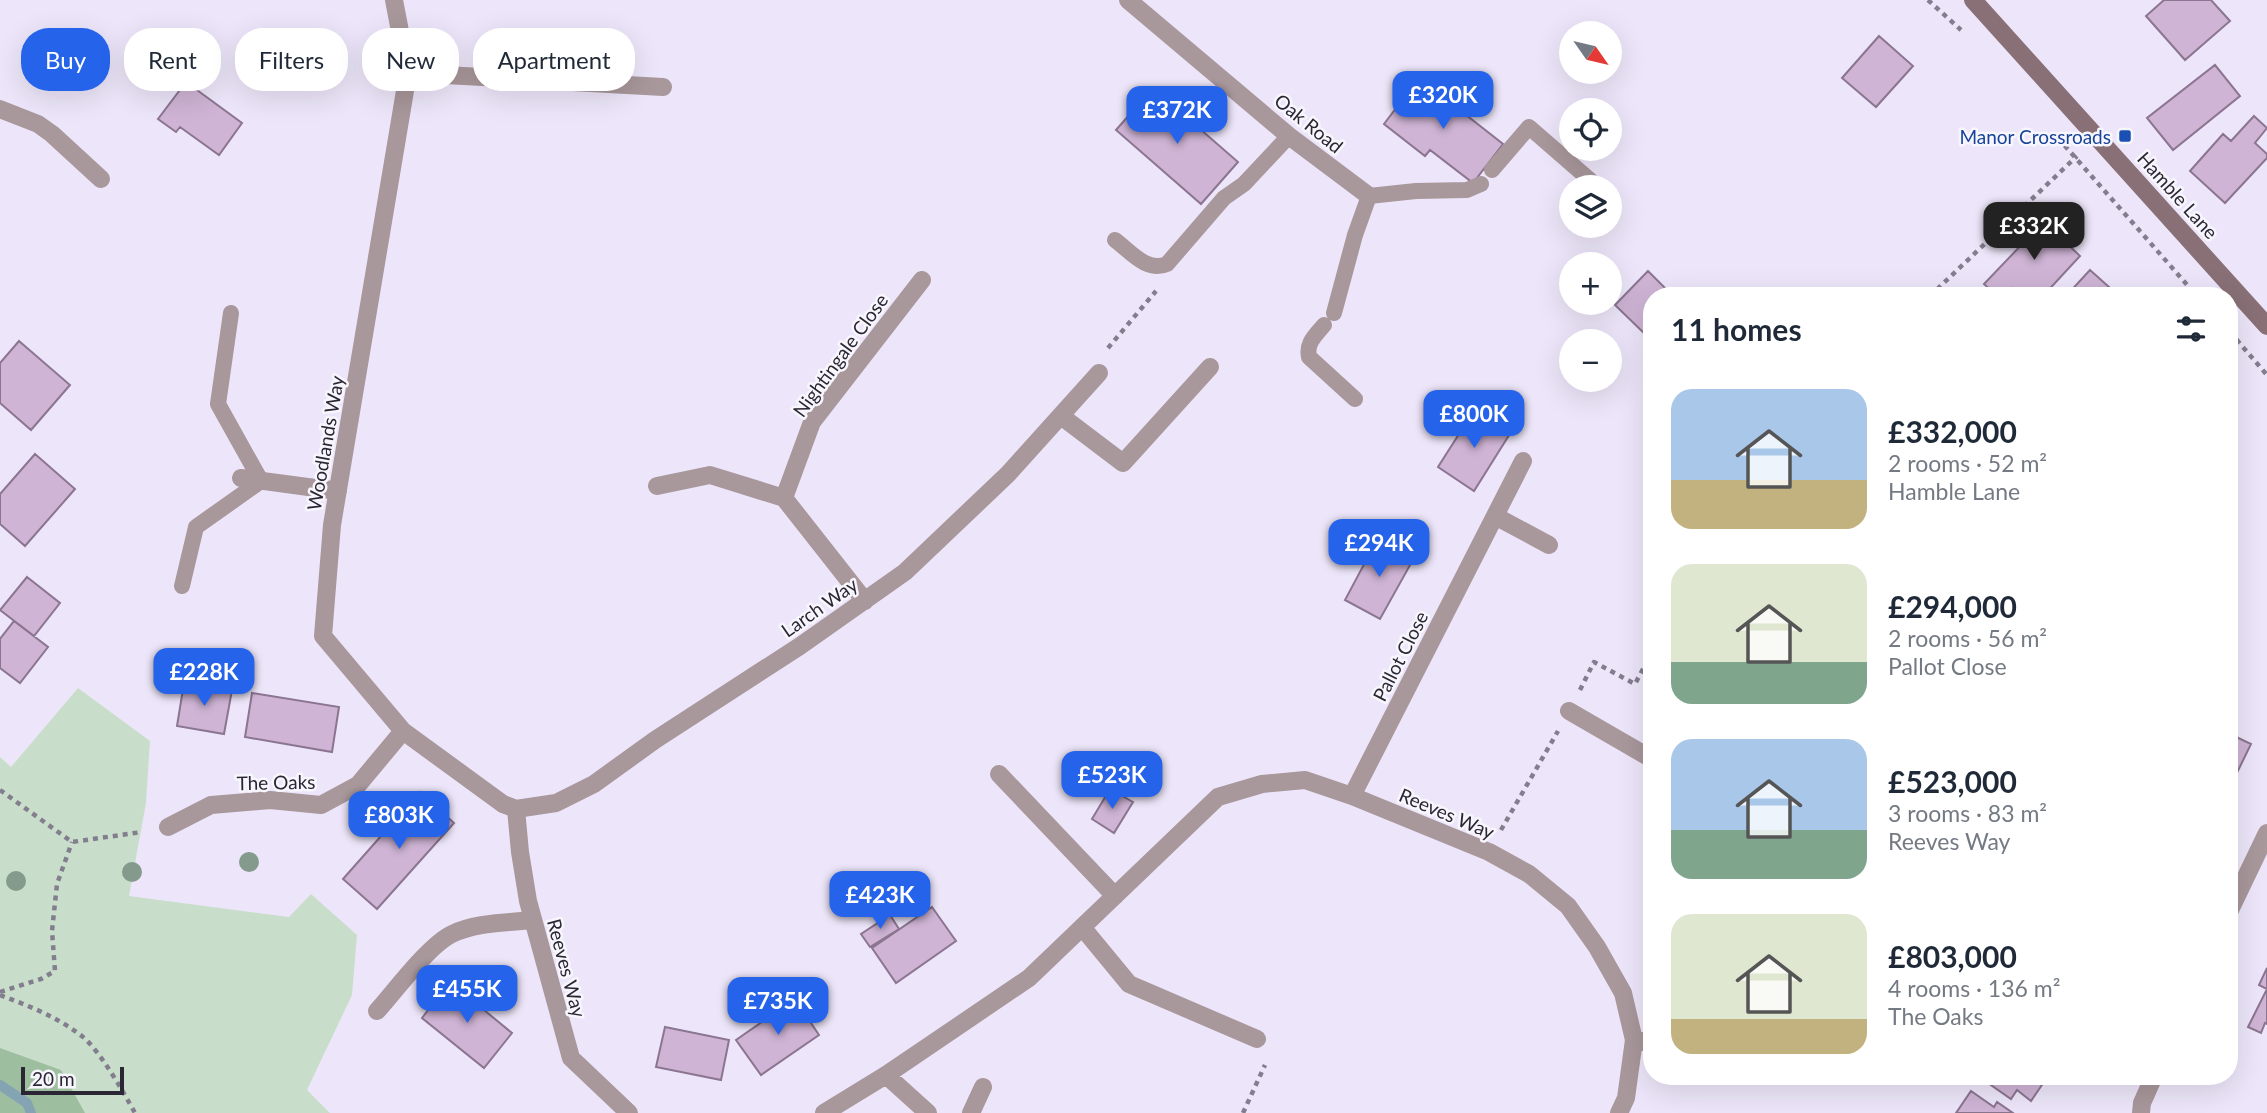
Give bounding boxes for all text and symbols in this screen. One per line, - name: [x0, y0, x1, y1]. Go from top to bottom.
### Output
- north arrow: [1559, 21, 1622, 84]
- map controls: [1559, 21, 1622, 392]
- chip: Buy: [21, 28, 110, 91]
- chip: Rent: [124, 28, 221, 91]
- chip: Filters: [235, 28, 348, 91]
- chip: New: [362, 28, 459, 91]
- chip: Apartment: [473, 28, 635, 91]
- pin: £320K: [1394, 72, 1492, 131]
- text: £320K: [1408, 80, 1478, 108]
- pin: £372K: [1128, 86, 1226, 146]
- street label: Oak Road: [1270, 89, 1348, 157]
- text: £372K: [1142, 95, 1212, 123]
- button: locate: [1559, 98, 1622, 161]
- place label: Manor Crossroads: [1959, 125, 2111, 148]
- marker: Manor Crossroads: [2117, 128, 2133, 144]
- street label: Hamble Lane: [2133, 147, 2223, 243]
- button: layers: [1559, 175, 1622, 238]
- pin: £332K: [1985, 202, 2083, 262]
- text: £332K: [1999, 211, 2069, 239]
- button: +: [1559, 252, 1622, 315]
- street label: Nightingale Close: [788, 289, 892, 421]
- icon: filters: [2172, 310, 2210, 348]
- text: 11 homes: [1671, 311, 1802, 347]
- button: −: [1559, 329, 1622, 392]
- street label: Woodlands Way: [302, 374, 348, 512]
- pin: £800K: [1425, 391, 1523, 450]
- text: £800K: [1439, 399, 1509, 427]
- text: £332,000: [1888, 413, 2017, 449]
- icon: home: [1727, 417, 1811, 501]
- text: 2 rooms · 52 m²: [1888, 449, 2047, 477]
- text: Hamble Lane: [1888, 477, 2020, 505]
- pin: £294K: [1330, 520, 1428, 579]
- text: £294K: [1344, 528, 1414, 556]
- street label: Larch Way: [777, 572, 862, 642]
- text: £294,000: [1888, 588, 2017, 624]
- icon: home: [1727, 592, 1811, 676]
- street label: Pallot Close: [1368, 607, 1432, 705]
- text: 2 rooms · 56 m²: [1888, 624, 2047, 652]
- pin: £228K: [155, 648, 253, 708]
- text: Pallot Close: [1888, 652, 2007, 680]
- text: £228K: [169, 657, 239, 685]
- pin: £523K: [1063, 752, 1161, 811]
- text: £523K: [1077, 760, 1147, 788]
- text: £523,000: [1888, 763, 2017, 799]
- icon: home: [1727, 767, 1811, 851]
- street label: The Oaks: [236, 770, 316, 794]
- street label: Reeves Way: [1396, 783, 1498, 843]
- pin: £803K: [350, 792, 448, 851]
- text: 3 rooms · 83 m²: [1888, 799, 2047, 827]
- text: £803K: [364, 800, 434, 828]
- text: Reeves Way: [1888, 827, 2010, 855]
- pin: £423K: [831, 872, 929, 931]
- text: £423K: [845, 880, 915, 908]
- street label: Reeves Way: [543, 916, 591, 1020]
- text: £803,000: [1888, 938, 2017, 974]
- icon: home: [1727, 942, 1811, 1026]
- pin: £455K: [418, 965, 516, 1025]
- text: £455K: [432, 974, 502, 1002]
- text: 4 rooms · 136 m²: [1888, 974, 2060, 1002]
- pin: £735K: [729, 978, 827, 1037]
- text: £735K: [743, 986, 813, 1014]
- text: The Oaks: [1888, 1002, 1983, 1030]
- scale bar: [21, 1064, 124, 1096]
- text: 20 m: [32, 1067, 75, 1090]

